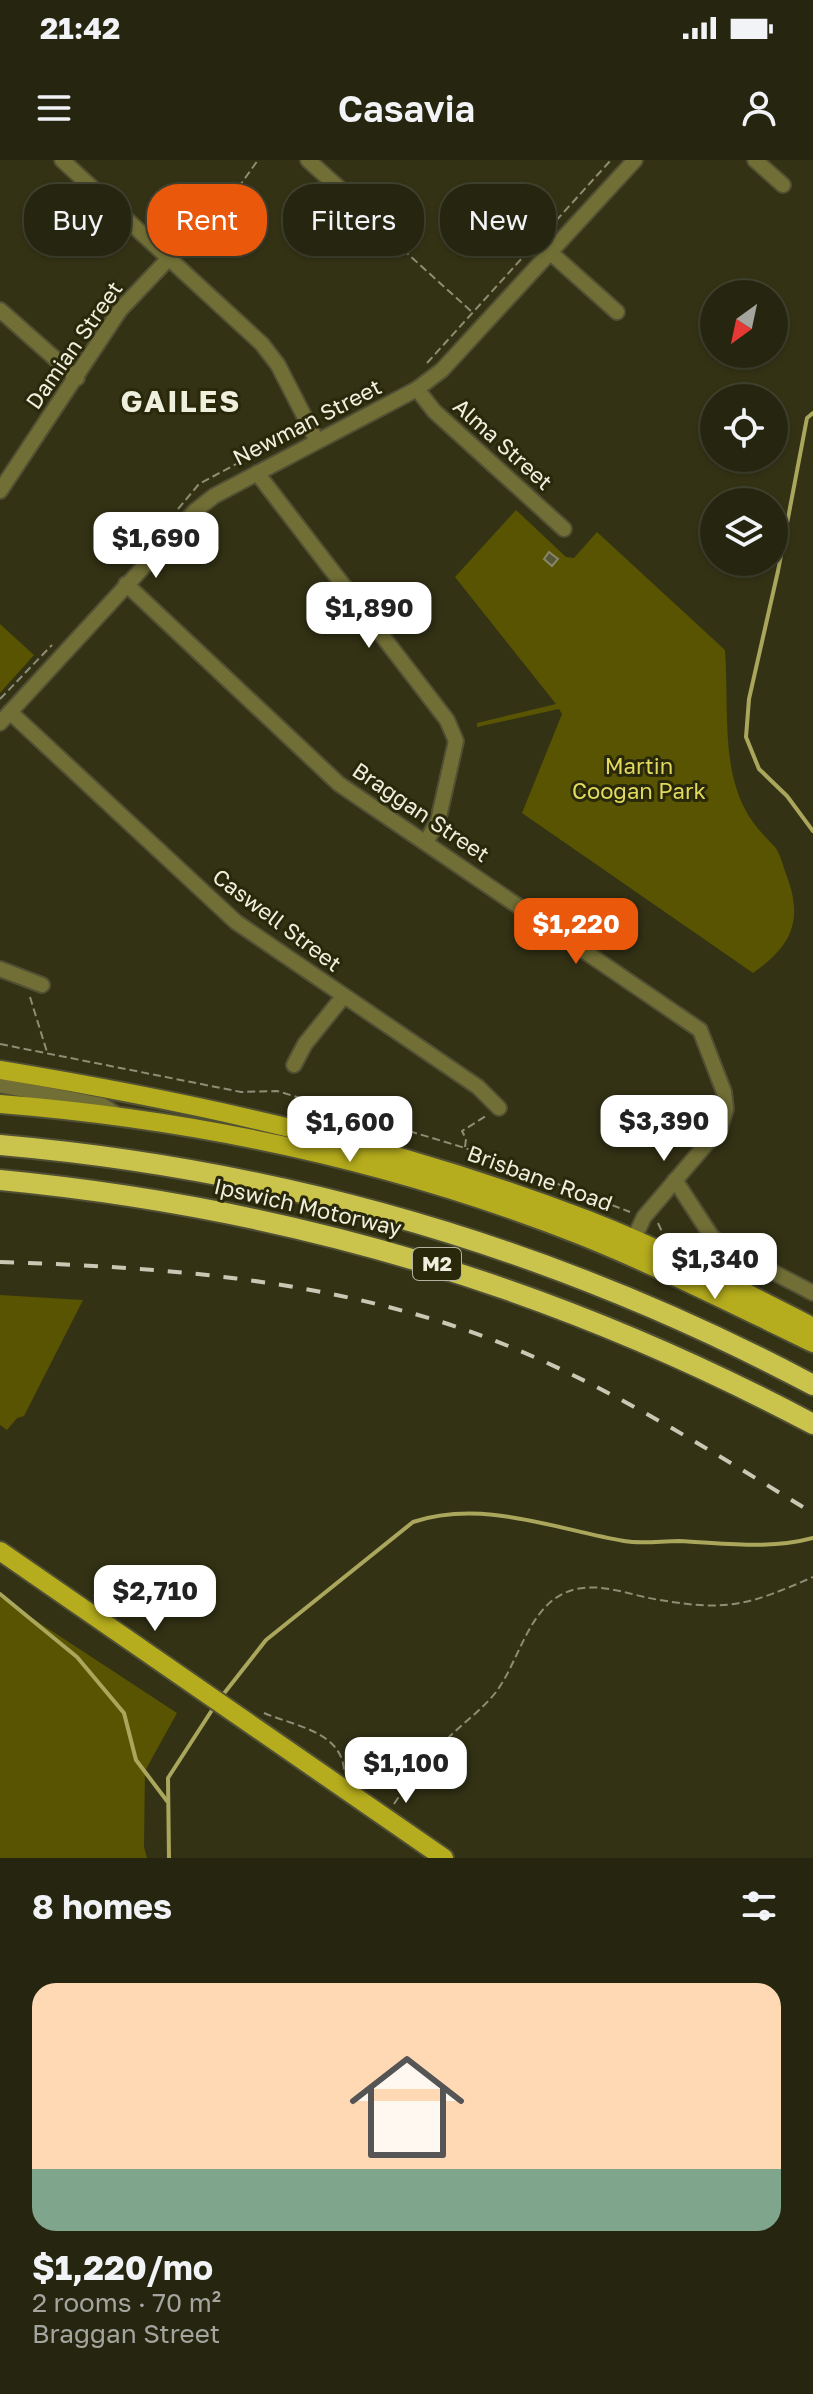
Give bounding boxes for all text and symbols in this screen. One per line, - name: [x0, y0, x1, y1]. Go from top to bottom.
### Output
- text: 21:42: [40, 10, 120, 46]
- icon: menu: [32, 86, 76, 130]
- icon: person: [737, 86, 781, 130]
- text: Casavia: [338, 87, 475, 130]
- chip: Buy: [24, 184, 131, 256]
- chip: Rent: [147, 184, 267, 256]
- chip: Filters: [283, 184, 424, 256]
- chip: New: [440, 184, 556, 256]
- street label: Damian Street: [20, 276, 128, 414]
- north arrow: [700, 280, 788, 368]
- map controls: [700, 280, 788, 576]
- street label: Newman Street: [228, 372, 386, 471]
- district label: GAILES: [121, 383, 241, 419]
- button: locate: [700, 384, 788, 472]
- street label: Alma Street: [448, 392, 558, 495]
- button: layers: [700, 488, 788, 576]
- pin: $1,690: [91, 512, 221, 580]
- text: $1,690: [111, 522, 201, 553]
- pin: $1,890: [304, 582, 434, 650]
- text: $1,890: [324, 592, 414, 623]
- park label: Martin Coogan Park: [572, 752, 706, 804]
- street label: Braggan Street: [348, 756, 495, 867]
- street label: Caswell Street: [208, 862, 347, 977]
- pin: $1,220: [511, 898, 641, 966]
- text: $1,220: [532, 908, 620, 939]
- pin: $3,390: [599, 1095, 729, 1163]
- pin: $1,600: [285, 1096, 415, 1164]
- text: $3,390: [619, 1105, 709, 1136]
- text: $1,600: [305, 1106, 395, 1137]
- street label: Brisbane Road: [464, 1139, 616, 1216]
- street label: Ipswich Motorway: [212, 1172, 405, 1241]
- pin: $1,340: [650, 1233, 780, 1301]
- text: $1,340: [671, 1243, 759, 1274]
- road number: M2: [413, 1248, 461, 1280]
- pin: $2,710: [90, 1565, 220, 1633]
- text: $2,710: [112, 1575, 198, 1606]
- pin: $1,100: [341, 1737, 471, 1805]
- text: $1,100: [363, 1747, 449, 1778]
- icon: filters: [737, 1884, 781, 1928]
- text: 8 homes: [32, 1886, 172, 1926]
- icon: home: [335, 2035, 479, 2179]
- text: $1,220/mo: [32, 2247, 213, 2287]
- text: 2 rooms · 70 m²: [32, 2287, 221, 2318]
- text: Braggan Street: [32, 2318, 220, 2349]

